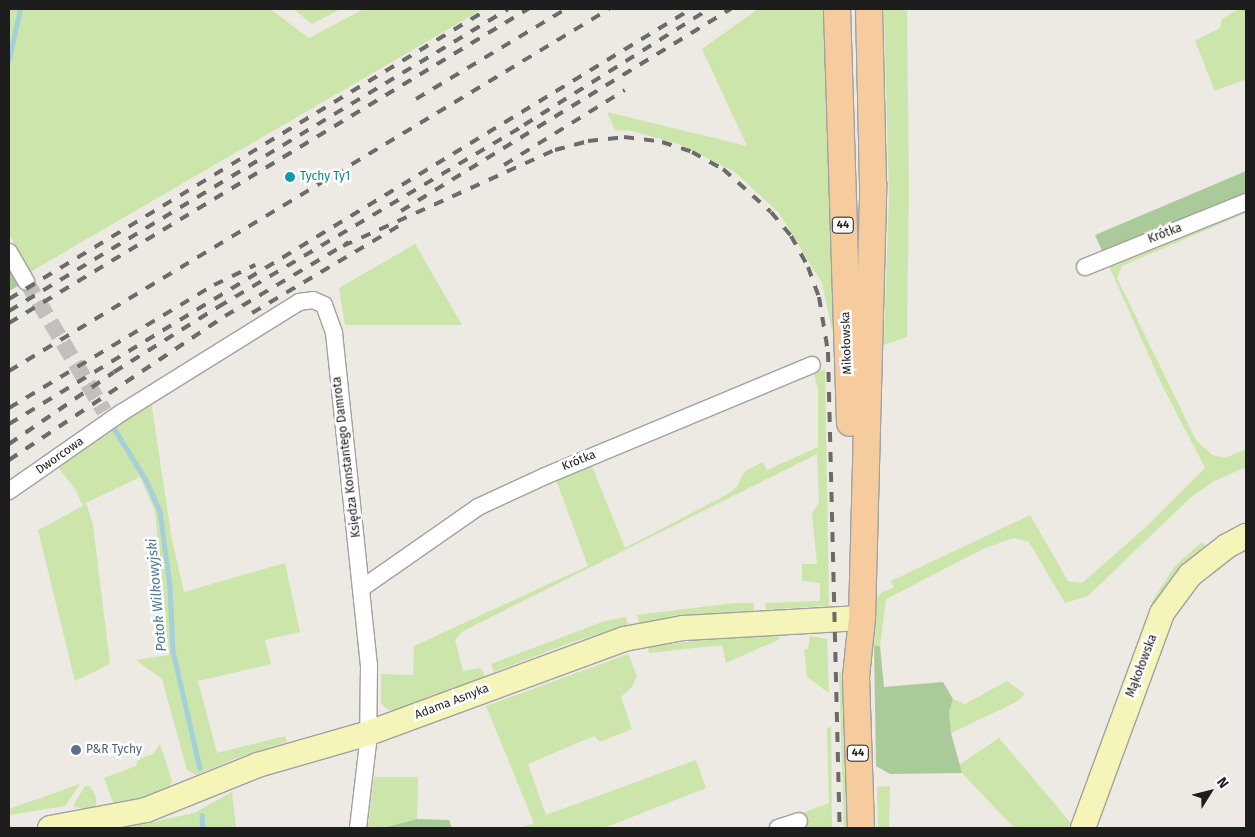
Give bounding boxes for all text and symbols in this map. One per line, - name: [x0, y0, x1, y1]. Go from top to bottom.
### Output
- place label: Tychy Ty1: [300, 170, 350, 184]
- marker: Tychy Ty1: [284, 171, 296, 183]
- road number: 44: [832, 216, 854, 234]
- street label: Krótka: [1146, 221, 1184, 247]
- street label: Mikołowska: [839, 311, 855, 375]
- street label: Księdza Konstantego Damrota: [330, 376, 364, 538]
- street label: Dworcowa: [33, 434, 87, 478]
- street label: Krótka: [560, 448, 598, 474]
- water label: Potok Wilkowyjski: [144, 538, 170, 652]
- street label: Mąkołowska: [1123, 633, 1161, 699]
- street label: Adama Asnyka: [413, 681, 491, 723]
- place label: P&R Tychy: [86, 743, 142, 757]
- marker: P&R Tychy: [70, 744, 82, 756]
- road number: 44: [847, 744, 869, 761]
- north arrow: [1185, 767, 1235, 817]
- text: N: [1213, 774, 1232, 792]

